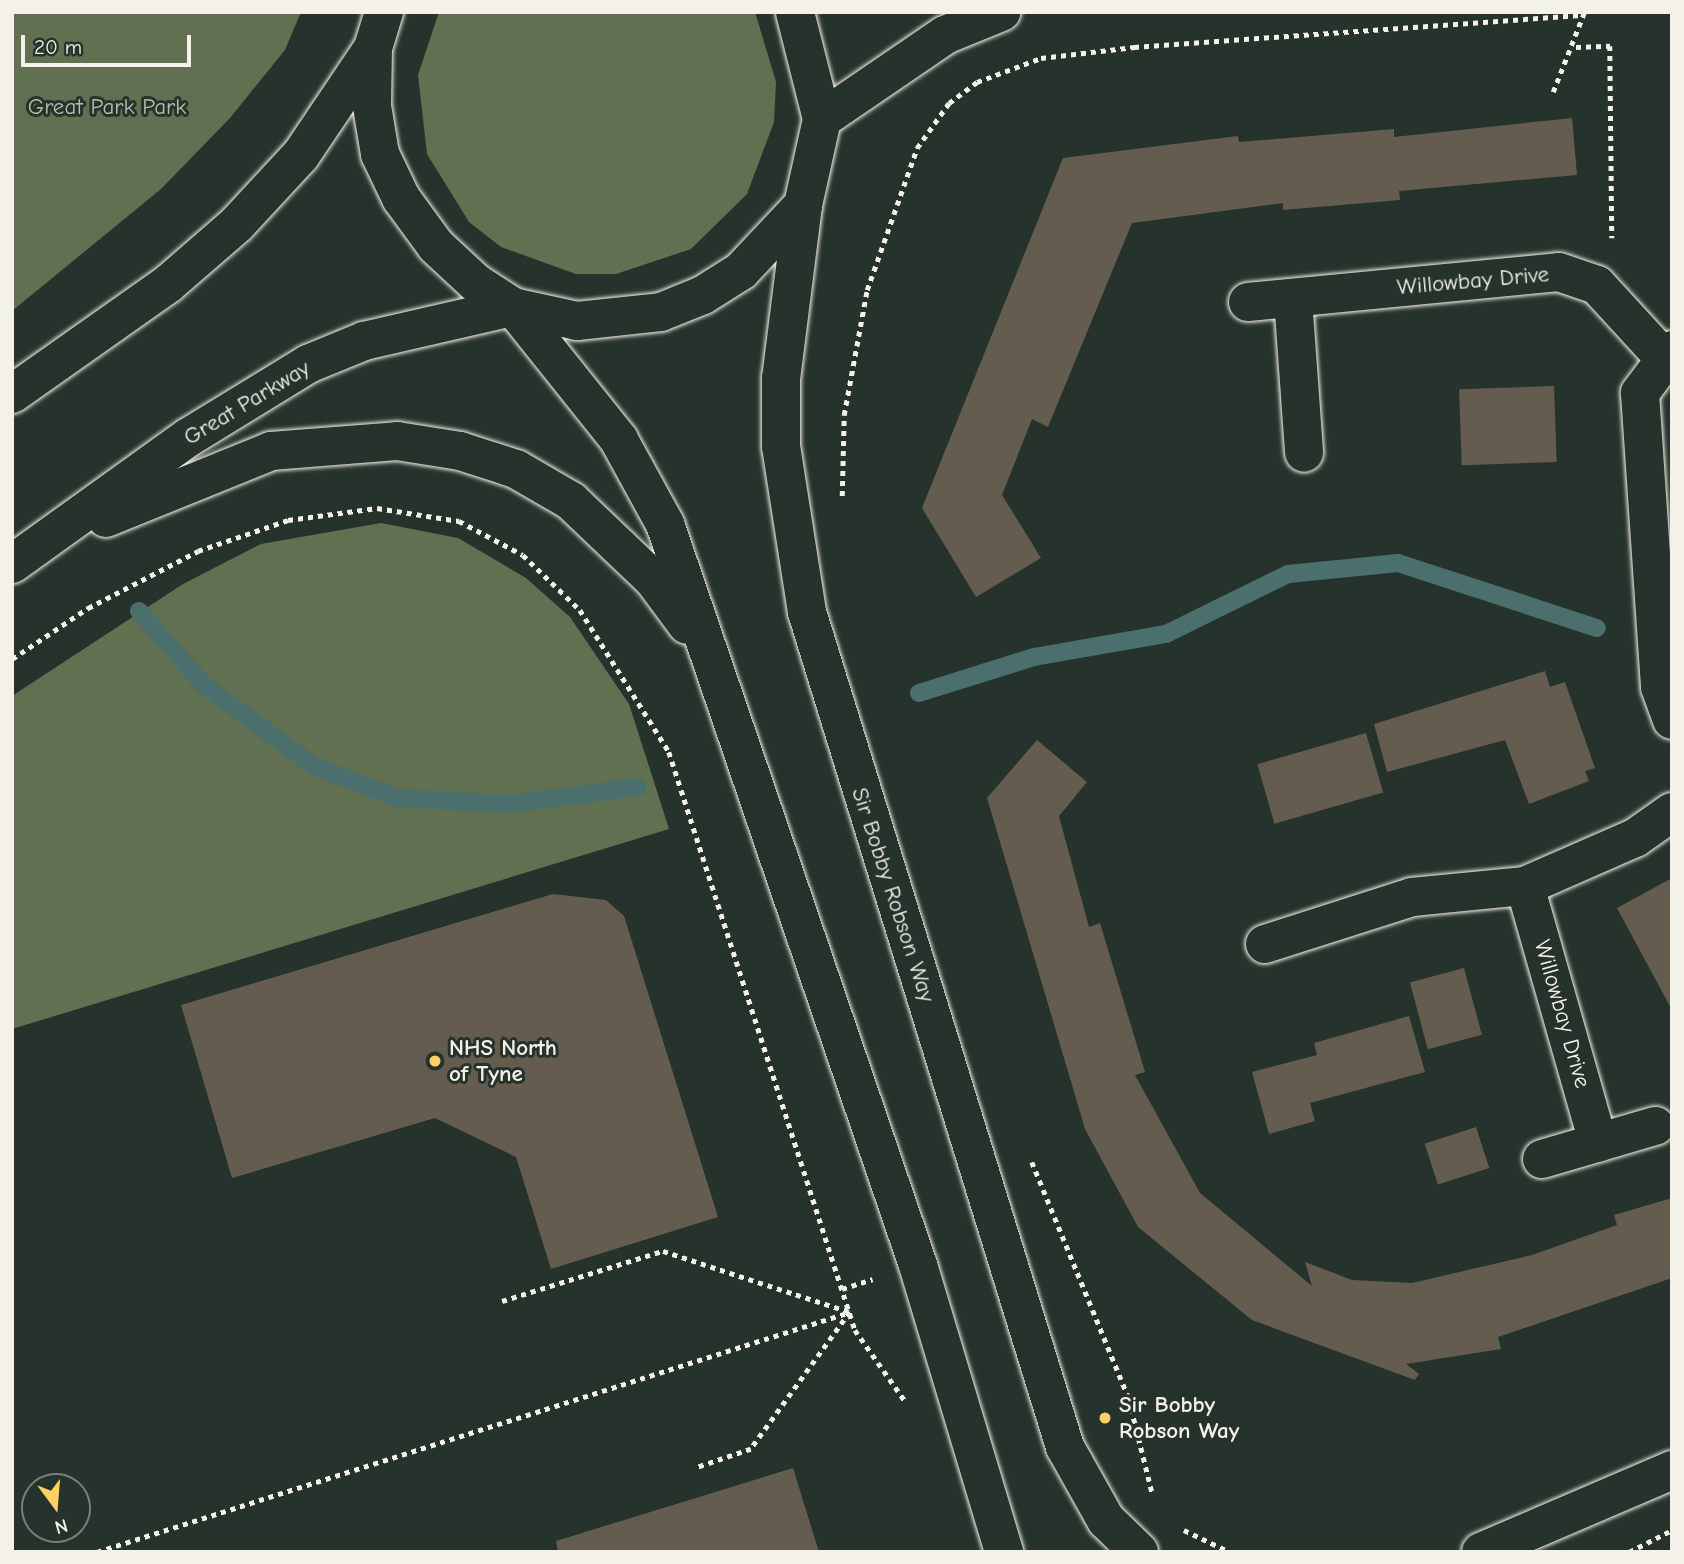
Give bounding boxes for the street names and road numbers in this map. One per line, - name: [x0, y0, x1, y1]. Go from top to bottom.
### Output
- street label: Willowbay Drive: [1396, 261, 1550, 301]
- street label: Great Parkway: [179, 355, 315, 451]
- street label: Sir Bobby Robson Way: [845, 784, 941, 1006]
- street label: Willowbay Drive: [1528, 937, 1596, 1091]

